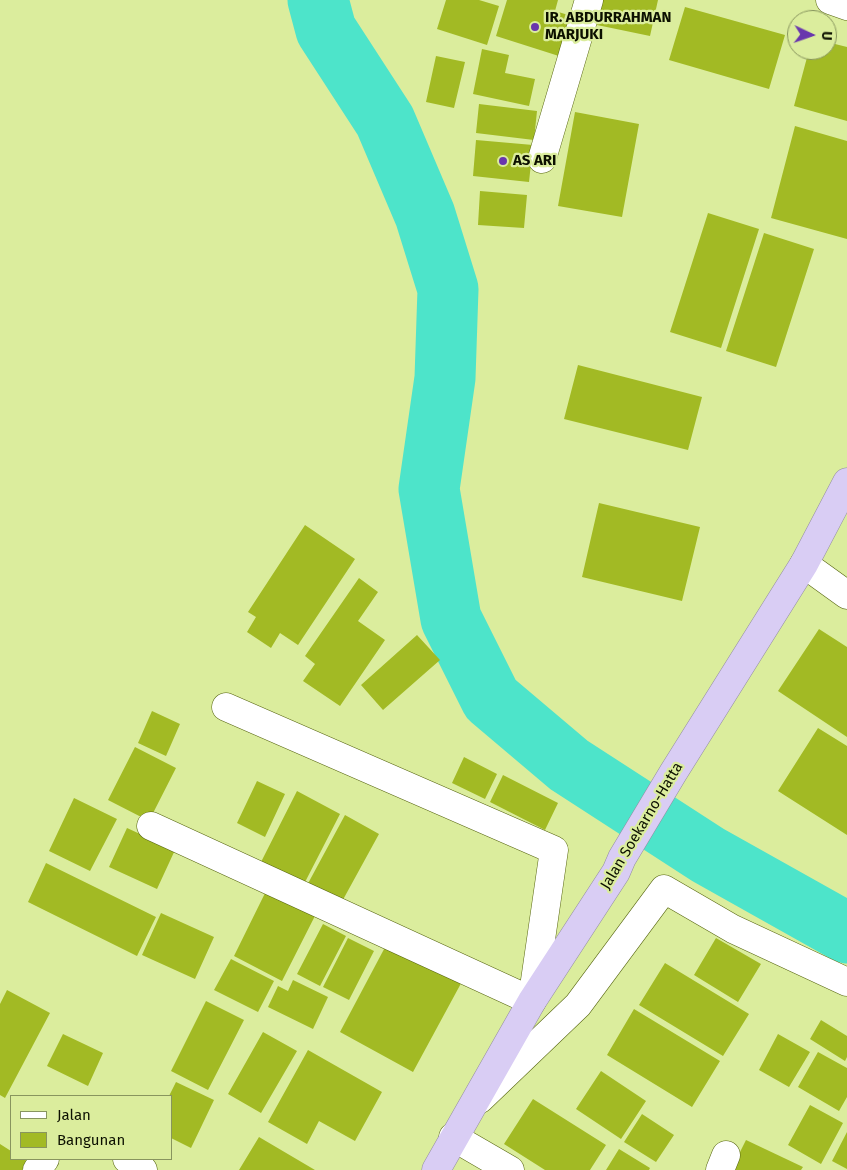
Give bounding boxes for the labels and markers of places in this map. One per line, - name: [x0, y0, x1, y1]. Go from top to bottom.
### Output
- place label: IR. ABDURRAHMAN MARJUKI: [545, 9, 671, 44]
- marker: IR. ABDURRAHMAN MARJUKI: [529, 21, 541, 33]
- place label: AS ARI: [513, 152, 556, 170]
- marker: AS ARI: [497, 155, 509, 167]

